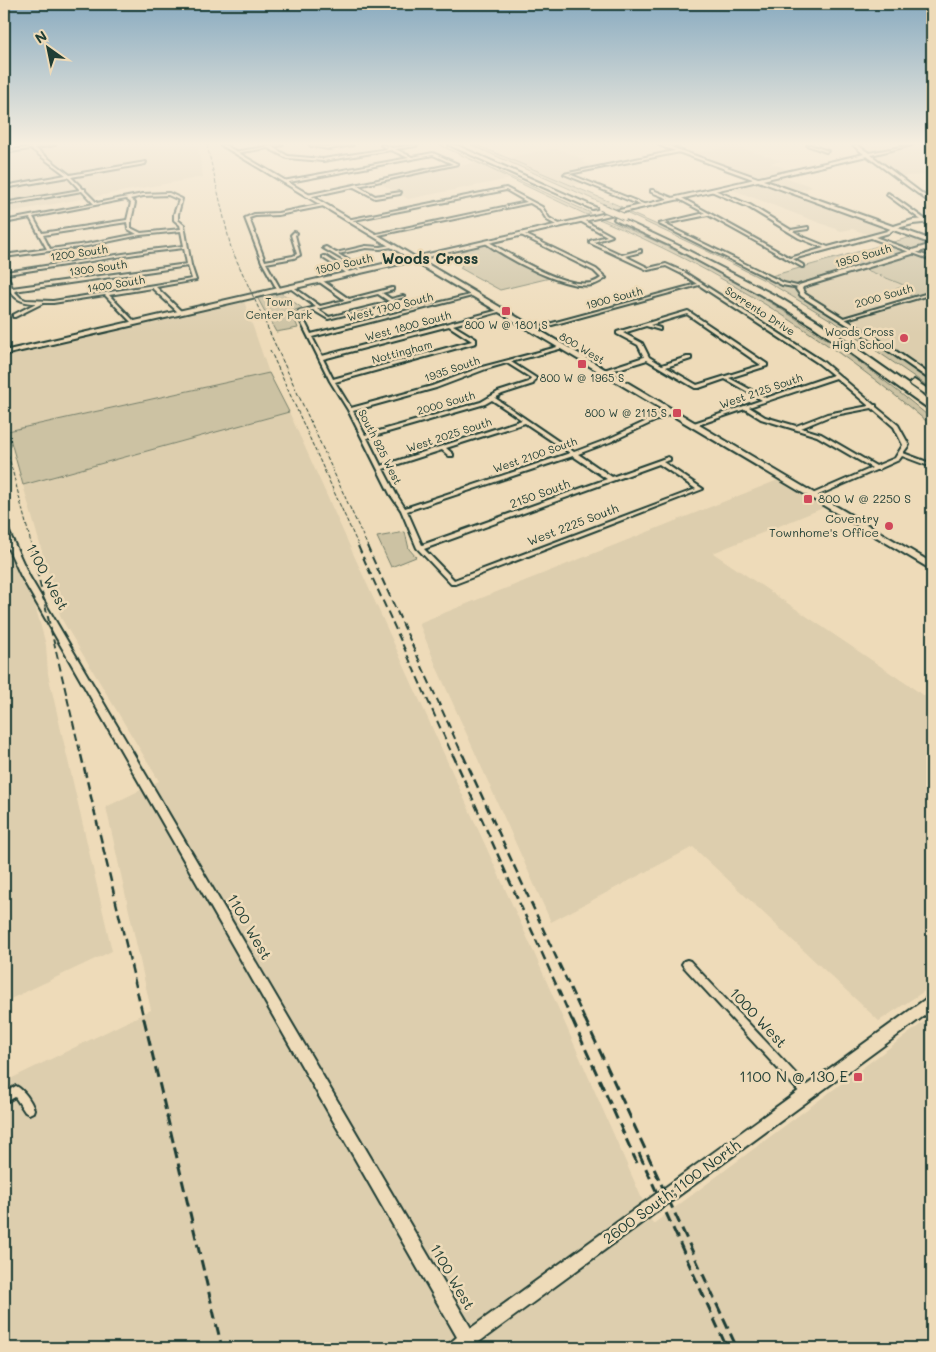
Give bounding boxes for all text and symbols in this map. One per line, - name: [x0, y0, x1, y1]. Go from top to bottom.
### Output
- north arrow: [22, 22, 72, 72]
- text: N: [31, 26, 50, 48]
- street label: 1950 South: [833, 240, 893, 271]
- street label: 1200 South: [49, 241, 109, 264]
- district label: Woods Cross: [382, 248, 478, 268]
- street label: 1500 South: [314, 250, 374, 277]
- street label: 1300 South: [68, 256, 128, 279]
- street label: 1400 South: [86, 272, 146, 295]
- street label: 2000 South: [853, 280, 915, 311]
- street label: Sorrento Drive: [722, 282, 798, 339]
- street label: 1900 South: [584, 283, 644, 312]
- street label: West 1700 South: [345, 289, 434, 324]
- park label: Town Center Park: [246, 294, 312, 322]
- marker: 800 W @ 1801 S: [500, 305, 512, 317]
- street label: West 1800 South: [363, 307, 453, 344]
- place label: 800 W @ 1801 S: [464, 317, 548, 332]
- place label: Woods Cross High School: [825, 324, 894, 352]
- street label: 800 West: [557, 328, 608, 367]
- marker: Woods Cross High School: [898, 332, 910, 344]
- street label: Nottingham: [370, 336, 434, 367]
- street label: 1935 South: [422, 352, 481, 385]
- marker: 800 W @ 1965 S: [576, 358, 588, 370]
- street label: West 2125 South: [717, 369, 804, 412]
- place label: 800 W @ 1965 S: [540, 370, 624, 385]
- street label: 2000 South: [415, 387, 477, 418]
- place label: 800 W @ 2115 S: [585, 405, 667, 420]
- street label: South 925 West: [355, 407, 406, 487]
- marker: 800 W @ 2115 S: [671, 407, 683, 419]
- street label: West 2025 South: [404, 414, 493, 455]
- street label: West 2100 South: [491, 433, 579, 476]
- street label: 2150 South: [507, 475, 572, 511]
- place label: 800 W @ 2250 S: [818, 490, 911, 506]
- marker: 800 W @ 2250 S: [802, 493, 814, 505]
- street label: West 2225 South: [525, 499, 621, 549]
- place label: Coventry Townhome's Office: [769, 510, 879, 540]
- marker: Coventry Townhome's Office: [883, 520, 895, 532]
- street label: 1100 West: [22, 540, 74, 613]
- street label: 1100 West: [223, 890, 277, 963]
- street label: 1000 West: [726, 983, 792, 1052]
- place label: 1100 N @ 130 E: [739, 1066, 848, 1086]
- marker: 1100 N @ 130 E: [852, 1071, 864, 1083]
- street label: 2600 South;1100 North: [599, 1134, 744, 1248]
- street label: 1100 West: [426, 1240, 480, 1313]

